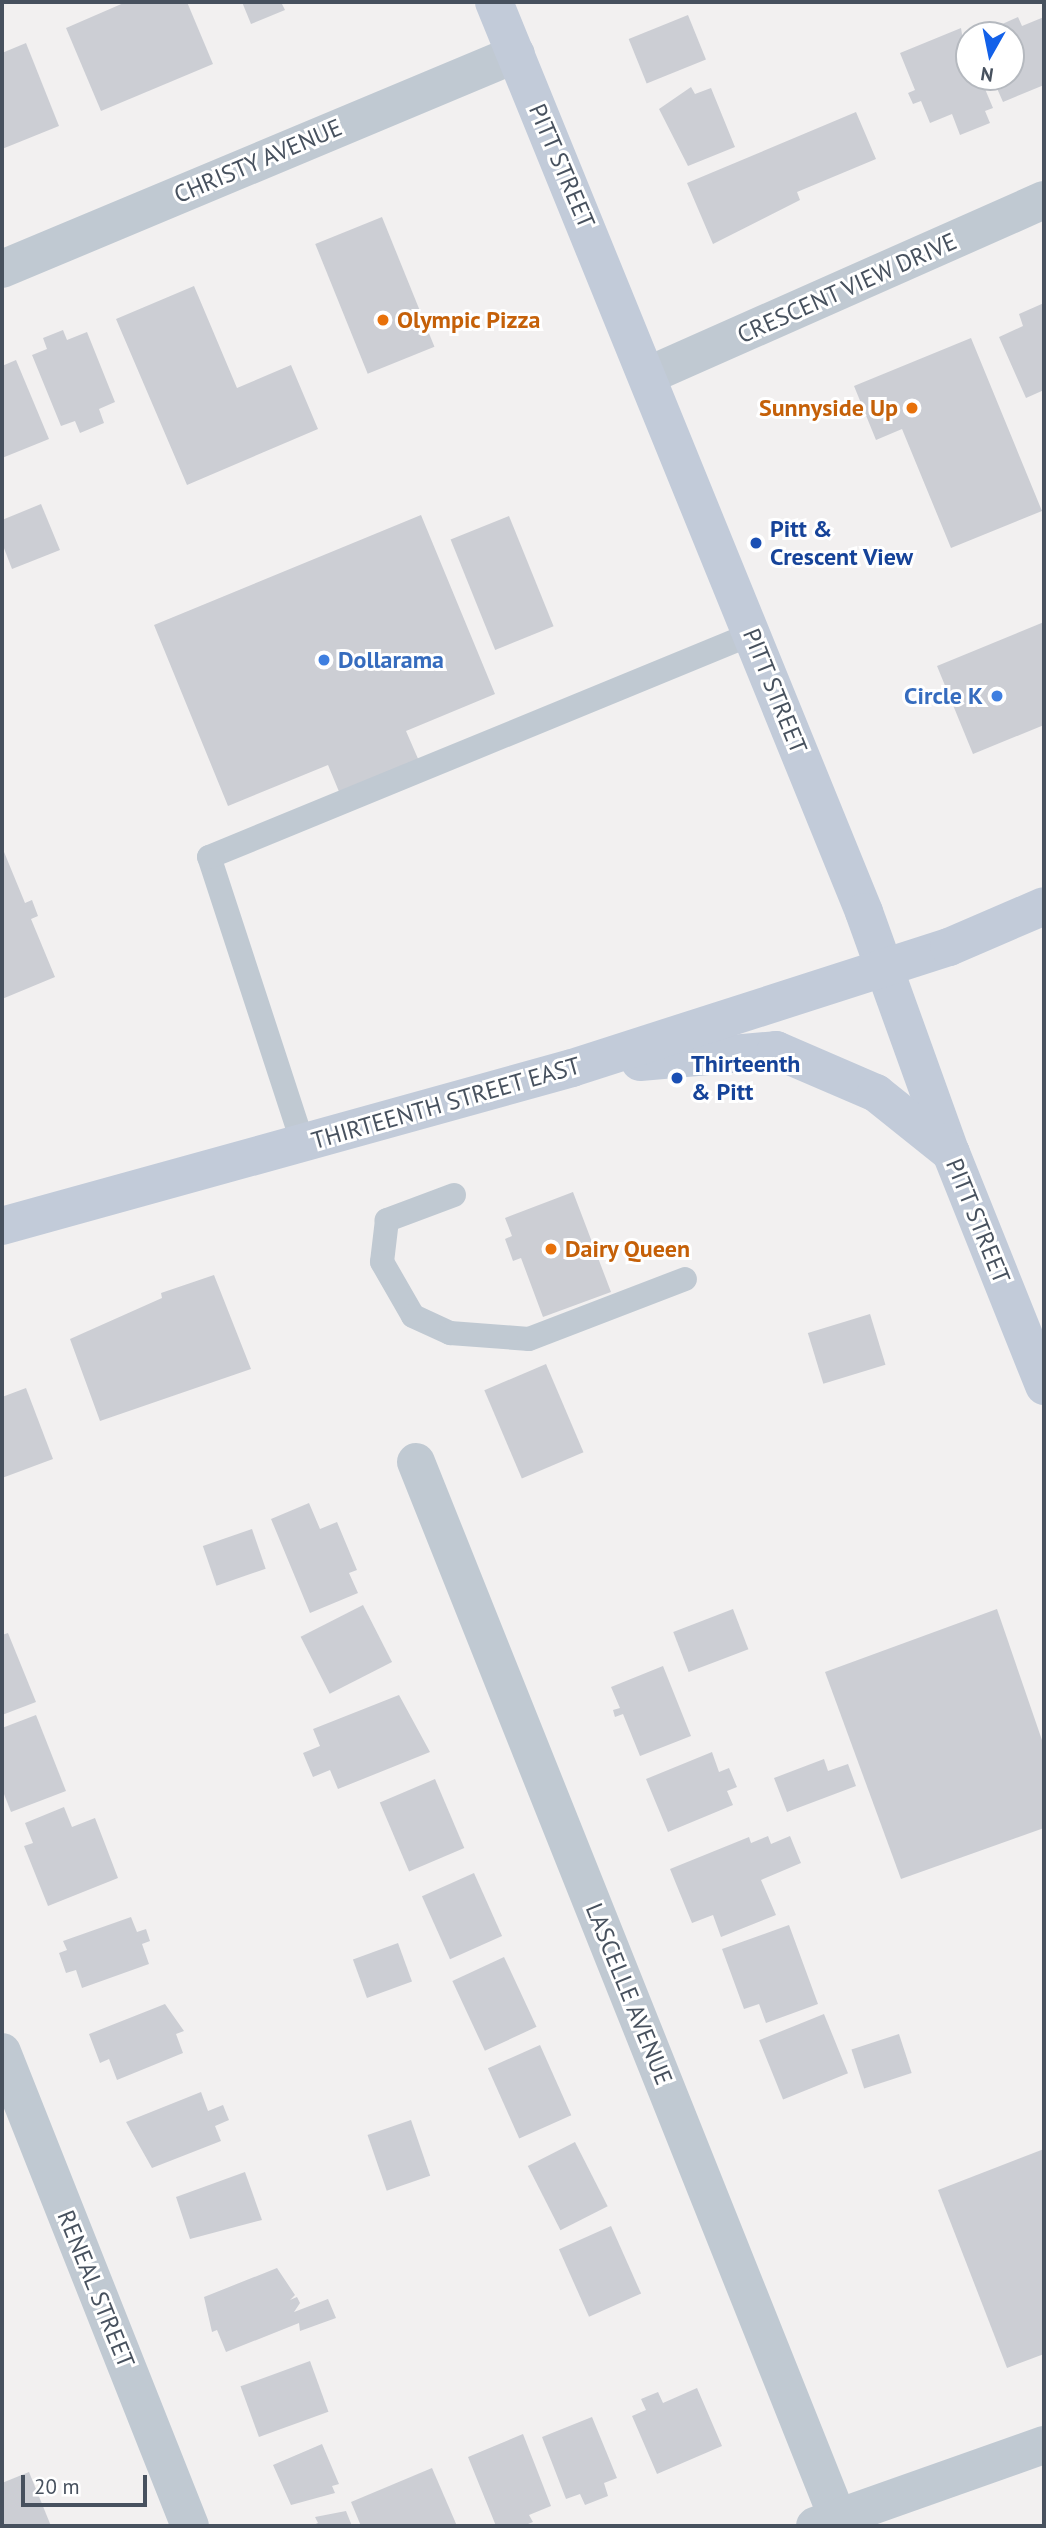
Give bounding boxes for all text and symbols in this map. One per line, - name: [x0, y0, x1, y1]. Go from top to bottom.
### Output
- north arrow: [955, 21, 1025, 91]
- text: N: [979, 62, 995, 88]
- street label: PITT STREET: [523, 99, 601, 233]
- street label: CHRISTY AVENUE: [169, 112, 347, 210]
- street label: CRESCENT VIEW DRIVE: [732, 226, 962, 350]
- place label: Olympic Pizza: [397, 306, 541, 334]
- marker: Olympic Pizza: [375, 312, 391, 328]
- place label: Sunnyside Up: [759, 394, 898, 422]
- marker: Sunnyside Up: [904, 400, 920, 416]
- place label: Pitt & Crescent View: [770, 515, 914, 571]
- marker: Pitt & Crescent View: [748, 535, 764, 551]
- street label: PITT STREET: [737, 624, 813, 758]
- place label: Dollarama: [338, 646, 444, 674]
- marker: Dollarama: [316, 652, 332, 668]
- place label: Circle K: [904, 682, 983, 710]
- marker: Circle K: [989, 688, 1005, 704]
- place label: Thirteenth & Pitt: [691, 1050, 800, 1106]
- street label: THIRTEENTH STREET EAST: [308, 1051, 584, 1155]
- marker: Thirteenth & Pitt: [669, 1070, 685, 1086]
- street label: PITT STREET: [940, 1154, 1016, 1288]
- place label: Dairy Queen: [565, 1235, 691, 1263]
- marker: Dairy Queen: [543, 1241, 559, 1257]
- street label: LASCELLE AVENUE: [579, 1899, 679, 2089]
- street label: RENEAL STREET: [51, 2206, 141, 2372]
- scale bar: [24, 2462, 150, 2506]
- text: 20 m: [34, 2473, 80, 2500]

